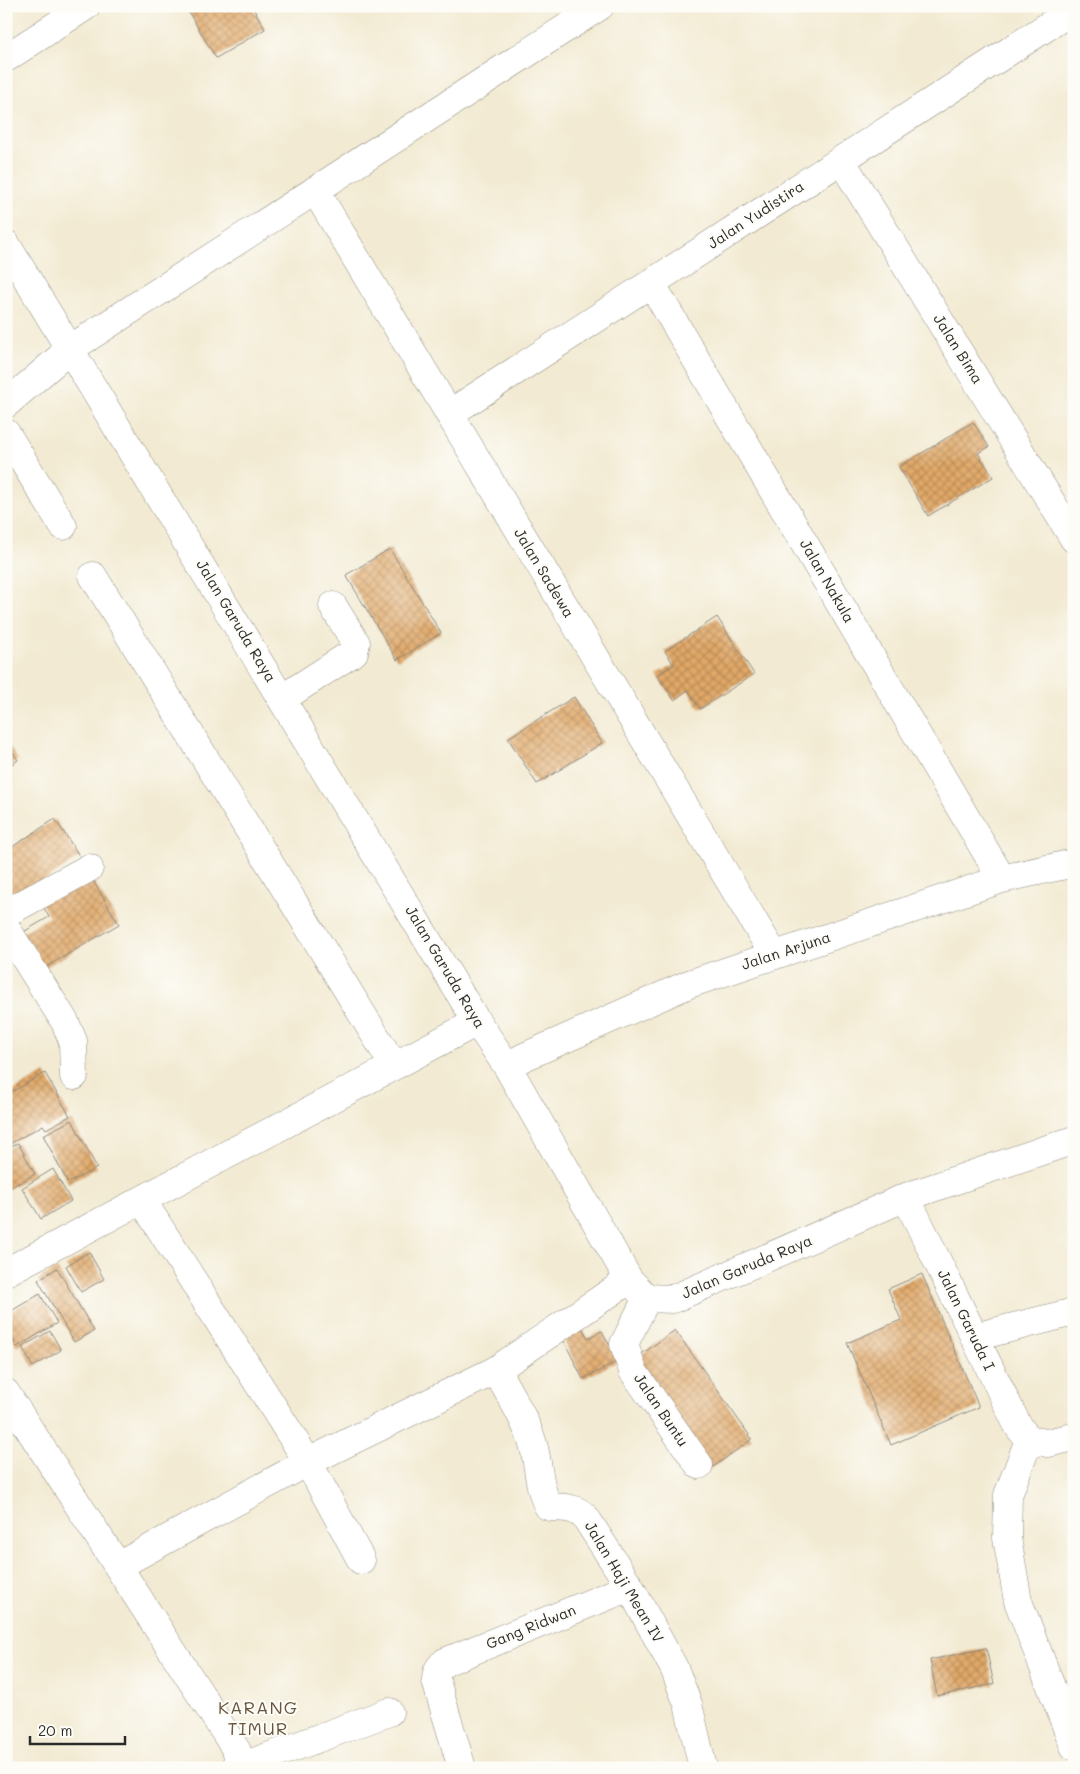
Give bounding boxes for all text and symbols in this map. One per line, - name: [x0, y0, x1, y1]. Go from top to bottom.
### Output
- street label: Jalan Yudistira: [703, 175, 808, 253]
- street label: Jalan Bima: [929, 310, 988, 387]
- street label: Jalan Sadewa: [510, 524, 580, 621]
- street label: Jalan Nakula: [796, 535, 860, 626]
- street label: Jalan Garuda Raya: [192, 555, 281, 686]
- street label: Jalan Garuda Raya: [401, 901, 490, 1032]
- street label: Jalan Arjuna: [739, 926, 833, 974]
- street label: Jalan Garuda Raya: [678, 1230, 815, 1303]
- street label: Jalan Garuda I: [934, 1266, 1000, 1374]
- street label: Jalan Buntu: [630, 1369, 694, 1450]
- street label: Jalan Haji Mean IV: [581, 1517, 669, 1646]
- street label: Gang Ridwan: [483, 1599, 579, 1653]
- district label: KARANG TIMUR: [218, 1695, 298, 1740]
- scale bar: [30, 1714, 125, 1746]
- text: 20 m: [38, 1720, 72, 1740]

